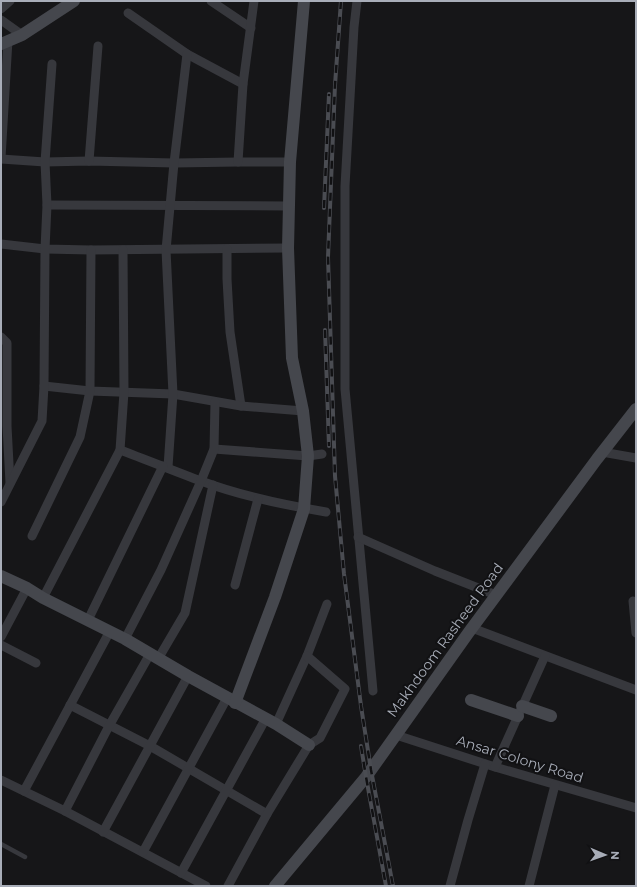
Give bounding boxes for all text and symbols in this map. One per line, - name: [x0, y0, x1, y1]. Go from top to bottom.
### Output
- street label: Makhdoom Rasheed Road: [383, 559, 507, 721]
- street label: Ansar Colony Road: [454, 731, 586, 787]
- north arrow: [585, 835, 625, 875]
- text: N: [608, 851, 622, 860]

